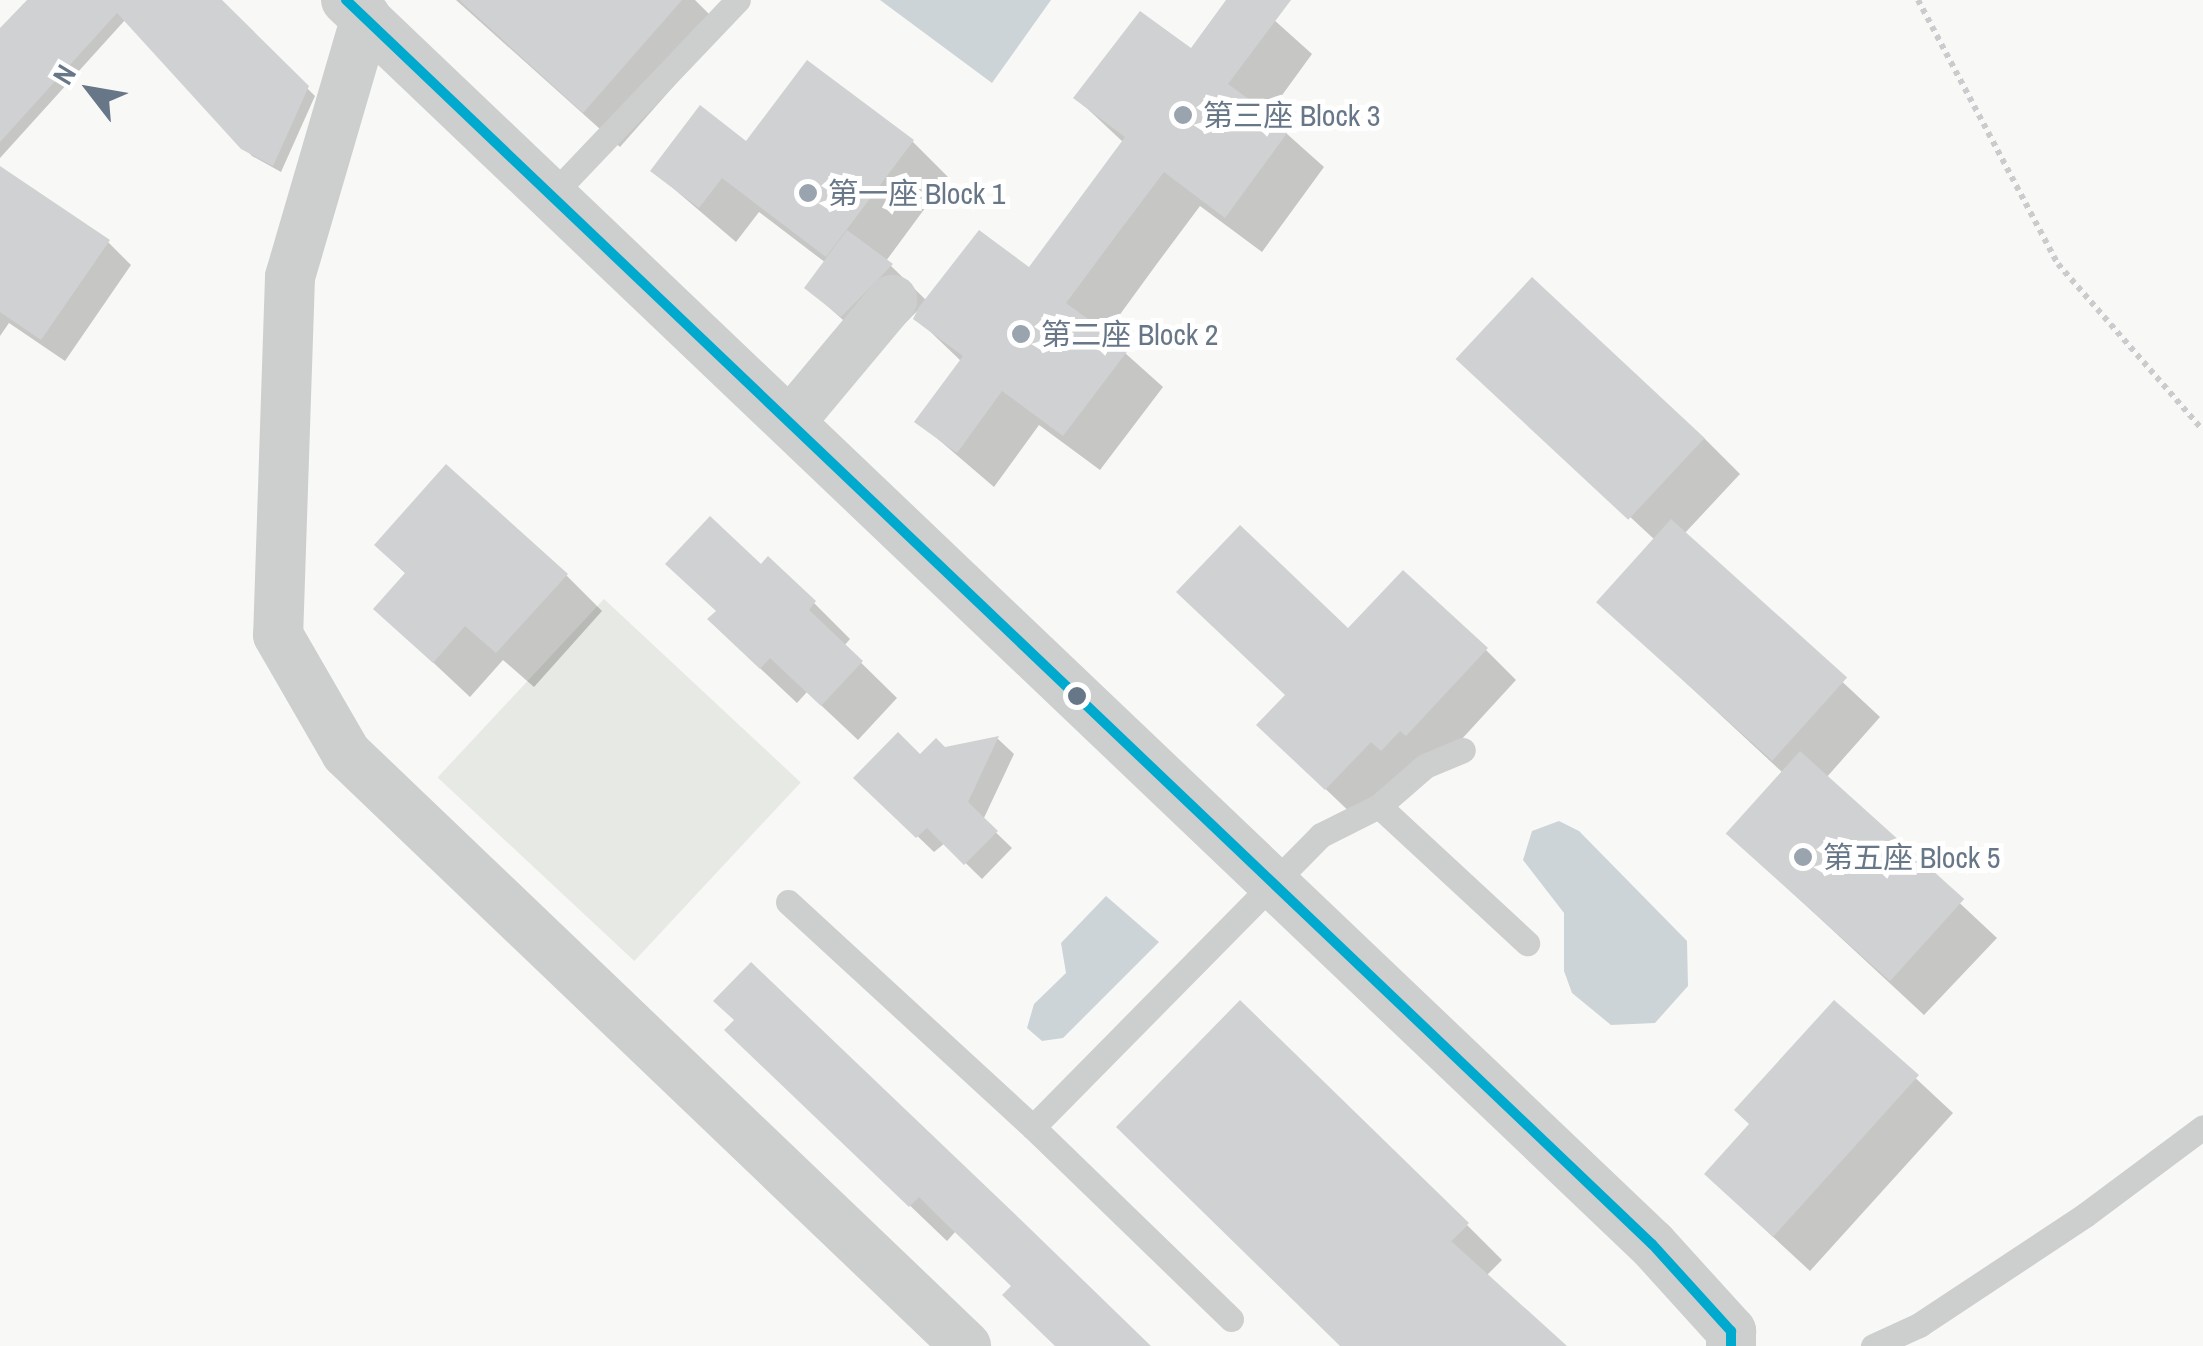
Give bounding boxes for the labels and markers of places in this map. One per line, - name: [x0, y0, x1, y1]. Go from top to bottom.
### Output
- place label: 第三座 Block 3: [1203, 97, 1381, 133]
- marker: 第三座 Block 3: [1172, 104, 1194, 126]
- place label: 第一座 Block 1: [828, 175, 1006, 211]
- marker: 第一座 Block 1: [797, 182, 819, 204]
- place label: 第二座 Block 2: [1041, 316, 1219, 352]
- marker: 第二座 Block 2: [1010, 323, 1032, 345]
- unlabelled marker: [1067, 686, 1087, 706]
- place label: 第五座 Block 5: [1823, 839, 2001, 875]
- marker: 第五座 Block 5: [1792, 846, 1814, 868]

